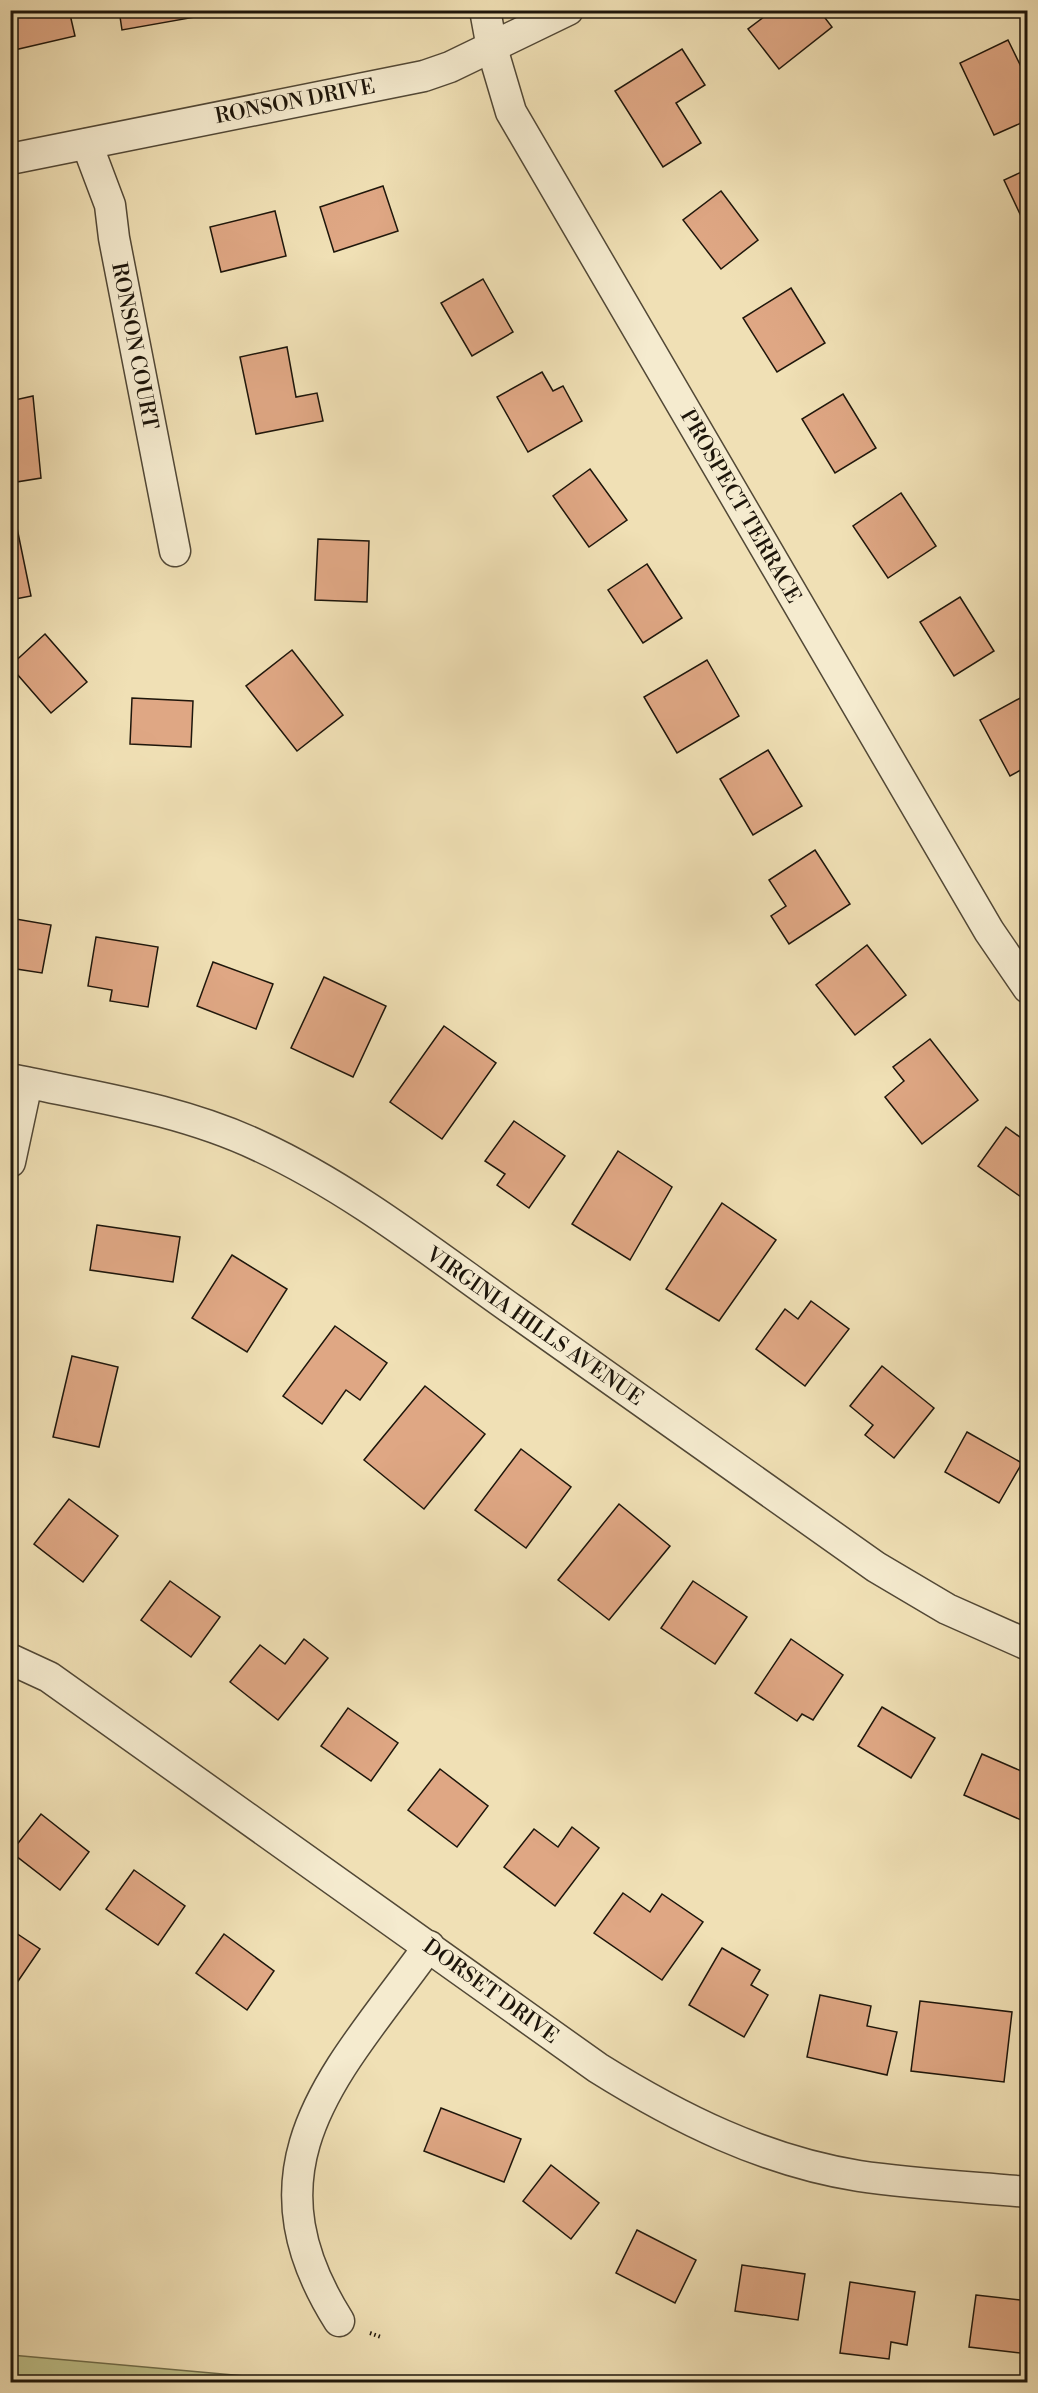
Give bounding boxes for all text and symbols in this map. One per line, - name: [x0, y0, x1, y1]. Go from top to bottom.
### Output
- street label: RONSON DRIVE: [213, 74, 377, 130]
- street label: RONSON COURT: [105, 260, 163, 432]
- street label: PROSPECT TERRACE: [674, 405, 806, 608]
- street label: VIRGINIA HILLS AVENUE: [420, 1241, 648, 1412]
- street label: DORSET DRIVE: [418, 1934, 563, 2050]

